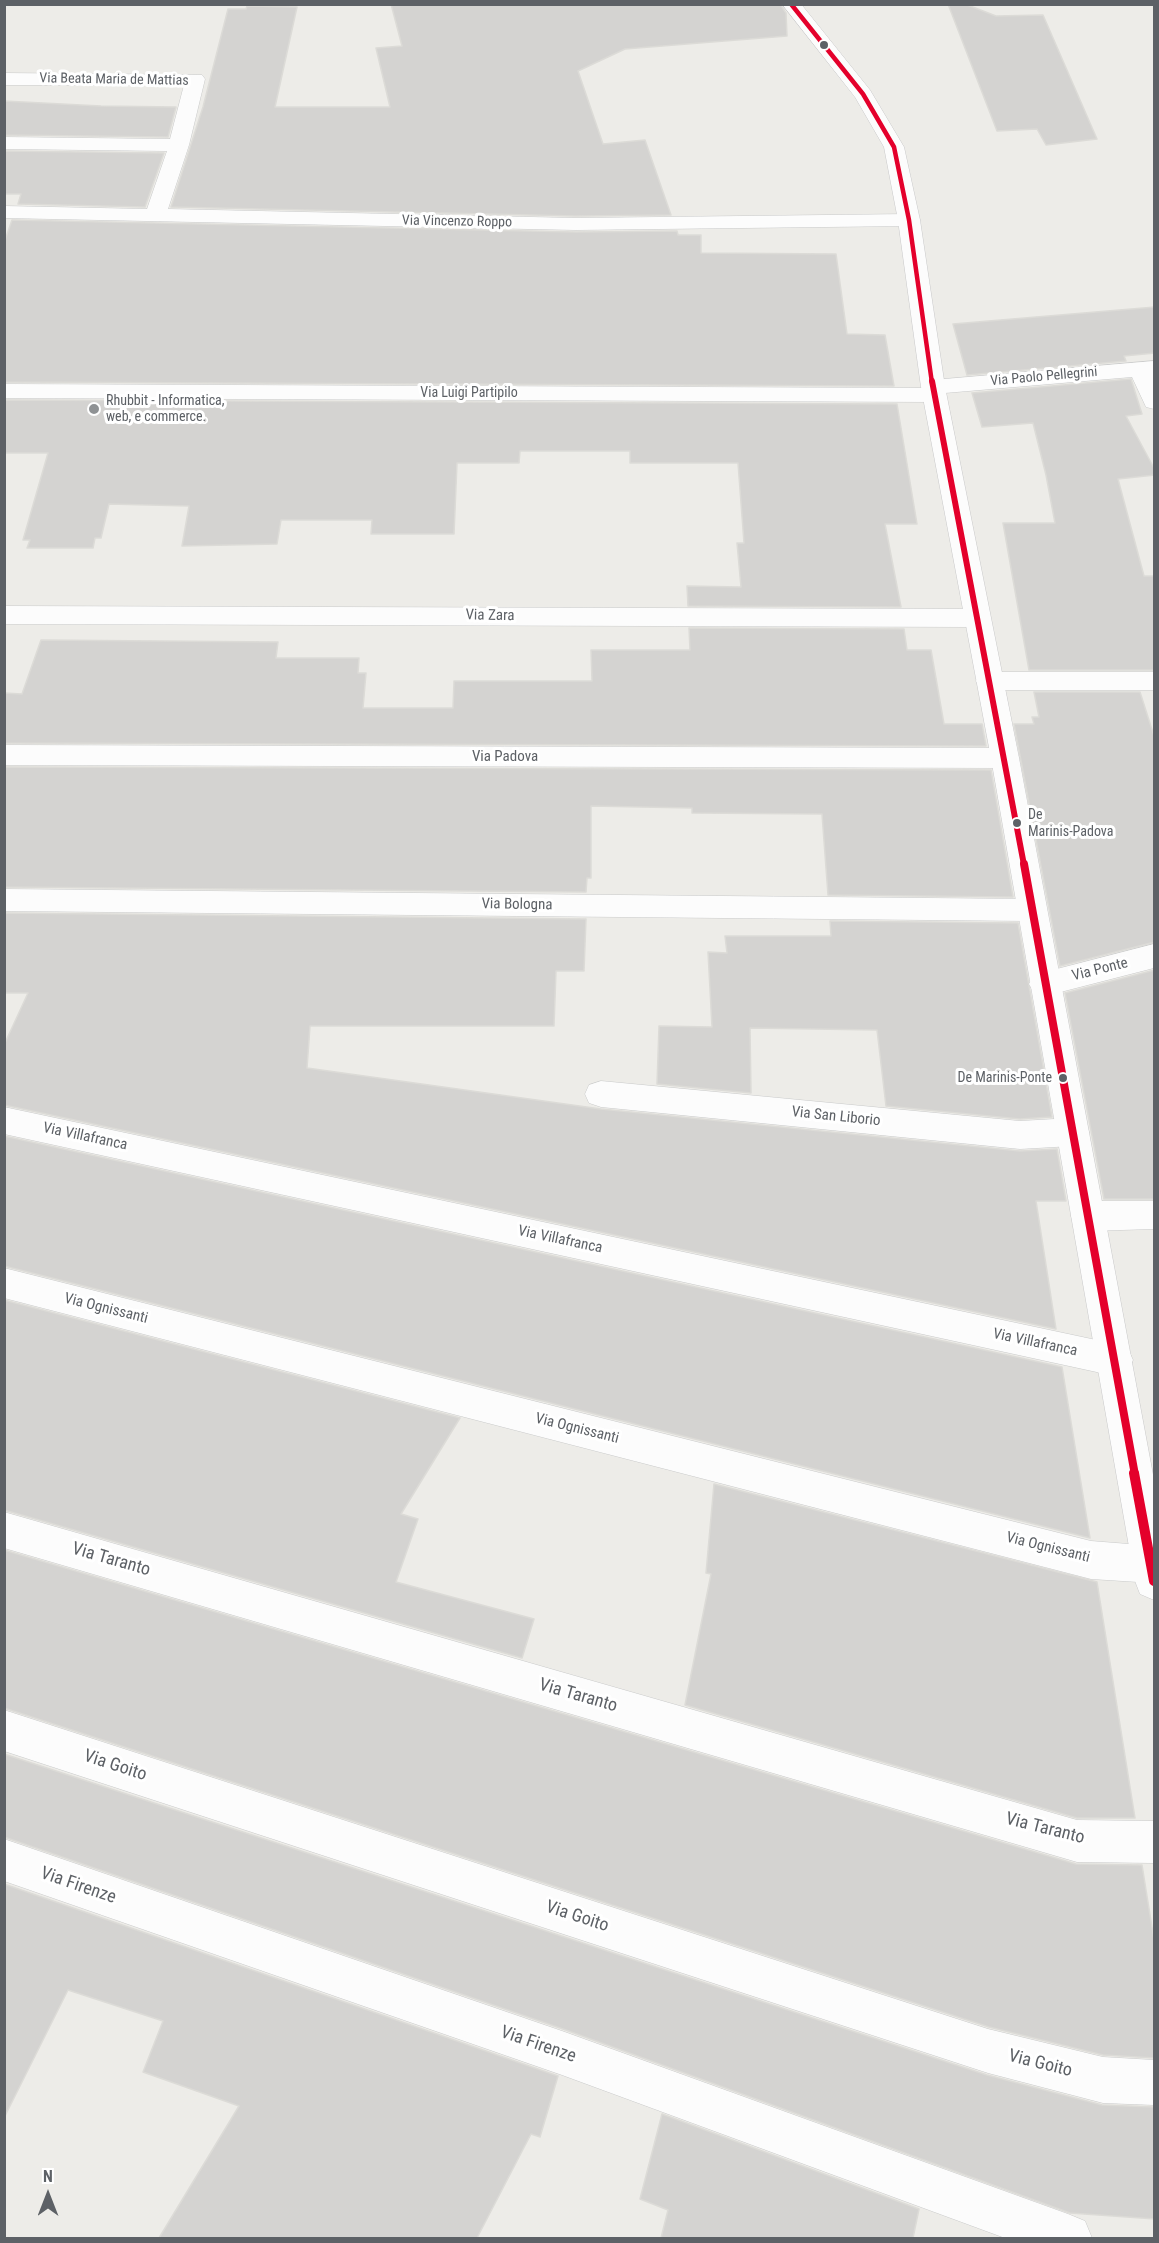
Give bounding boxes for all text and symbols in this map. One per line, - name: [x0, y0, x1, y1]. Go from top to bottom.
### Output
- unlabelled marker: [818, 39, 830, 51]
- street label: Via Beata Maria de Mattias: [39, 70, 189, 90]
- street label: Via Vincenzo Roppo: [402, 213, 512, 231]
- street label: Via Paolo Pellegrini: [990, 364, 1098, 390]
- street label: Via Luigi Partipilo: [420, 385, 518, 401]
- place label: Rhubbit - Informatica, web, e commerce.: [106, 393, 225, 425]
- marker: Rhubbit - Informatica, web, e commerce.: [87, 402, 101, 416]
- street label: Via Zara: [465, 607, 515, 625]
- street label: Via Padova: [472, 748, 538, 766]
- place label: De Marinis-Padova: [1028, 807, 1113, 840]
- marker: De Marinis-Padova: [1011, 817, 1023, 829]
- street label: Via Bologna: [481, 895, 553, 915]
- street label: Via Ponte: [1070, 954, 1130, 986]
- place label: De Marinis-Ponte: [957, 1070, 1052, 1086]
- marker: De Marinis-Ponte: [1057, 1072, 1069, 1084]
- street label: Via San Liborio: [791, 1103, 881, 1131]
- street label: Via Villafranca: [41, 1119, 129, 1155]
- street label: Via Villafranca: [516, 1222, 604, 1258]
- street label: Via Ognissanti: [62, 1290, 150, 1328]
- street label: Via Villafranca: [991, 1325, 1079, 1361]
- street label: Via Ognissanti: [533, 1410, 621, 1448]
- street label: Via Ognissanti: [1004, 1529, 1092, 1567]
- street label: Via Taranto: [69, 1539, 153, 1581]
- street label: Via Taranto: [536, 1675, 620, 1717]
- street label: Via Goito: [81, 1746, 149, 1786]
- street label: Via Taranto: [1003, 1809, 1087, 1849]
- street label: Via Firenze: [37, 1863, 119, 1909]
- street label: Via Goito: [543, 1897, 611, 1937]
- street label: Via Firenze: [497, 2022, 579, 2068]
- street label: Via Goito: [1006, 2046, 1074, 2082]
- north arrow: [18, 2165, 78, 2225]
- text: N: [43, 2167, 53, 2186]

